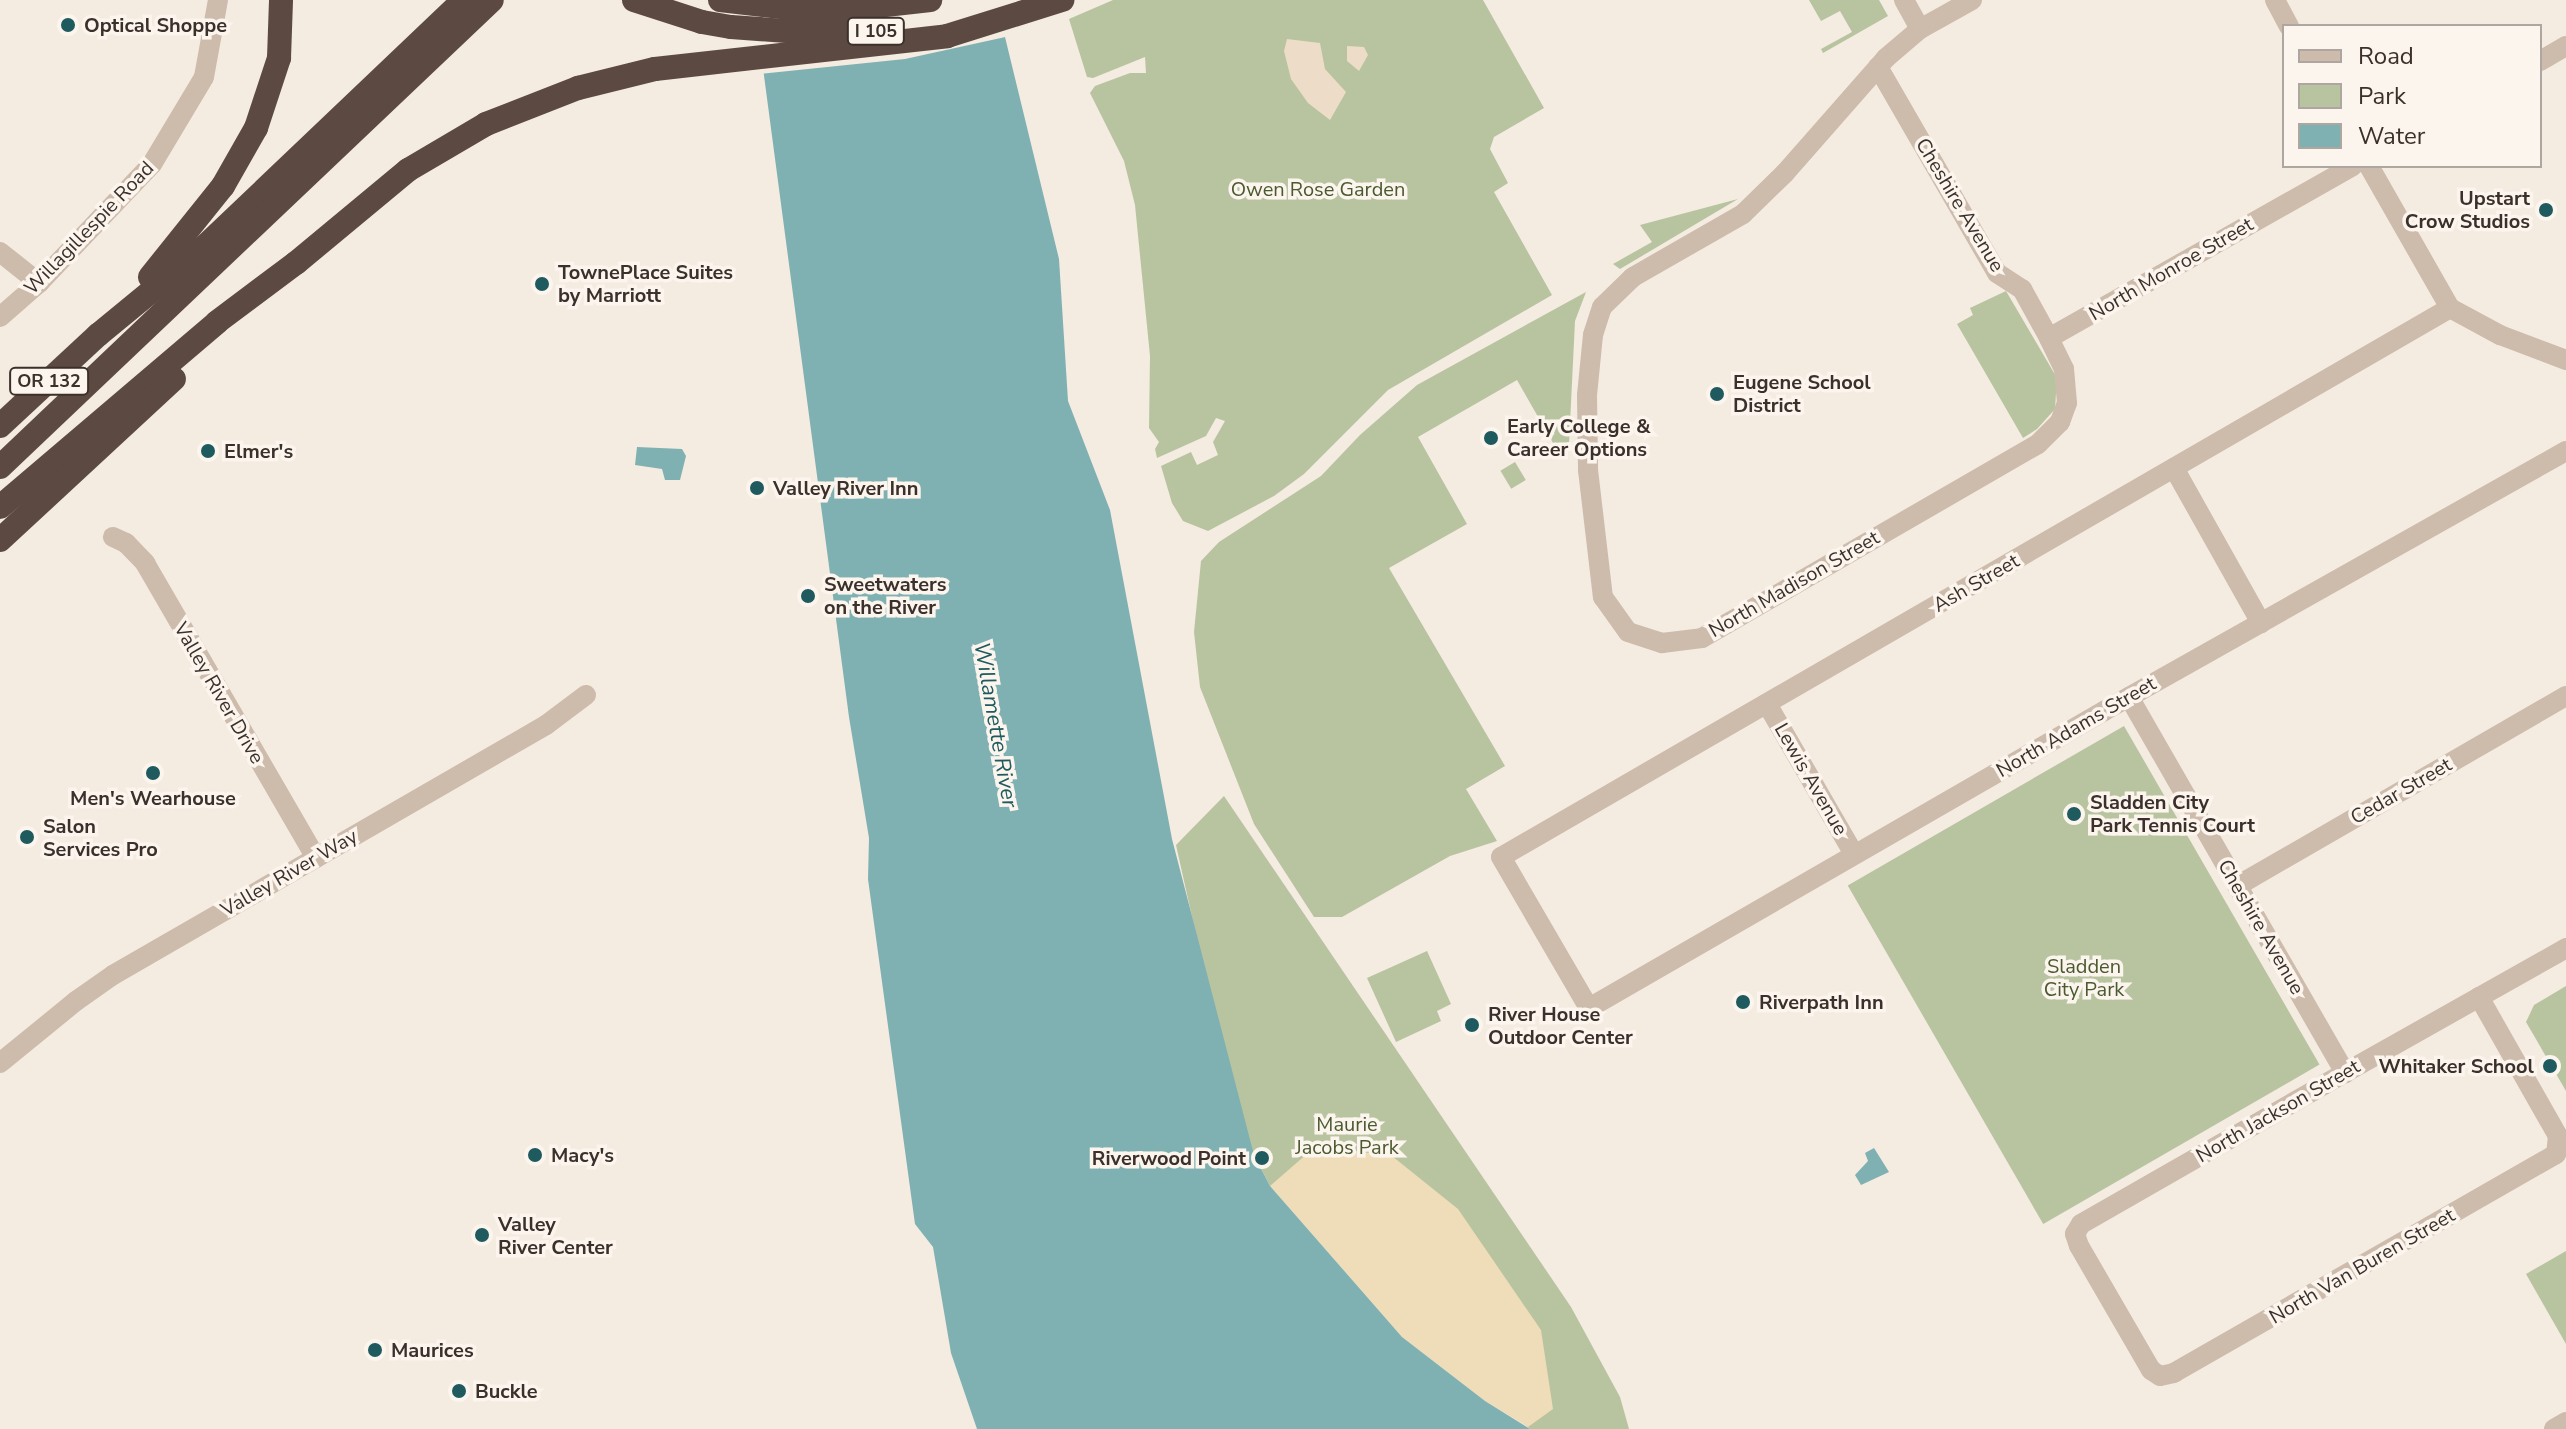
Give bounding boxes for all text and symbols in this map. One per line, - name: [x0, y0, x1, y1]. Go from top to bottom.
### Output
- place label: Optical Shoppe: [84, 13, 227, 37]
- marker: Optical Shoppe: [59, 16, 77, 34]
- road number: I 105: [846, 17, 906, 45]
- legend: [2282, 24, 2542, 168]
- text: Road: [2358, 40, 2414, 72]
- text: Park: [2358, 80, 2406, 112]
- text: Water: [2358, 120, 2425, 152]
- street label: Cheshire Avenue: [1911, 134, 2009, 276]
- street label: Willagillespie Road: [19, 156, 159, 300]
- park label: Owen Rose Garden: [1231, 177, 1405, 201]
- place label: Upstart Crow Studios: [2405, 186, 2530, 233]
- marker: Upstart Crow Studios: [2537, 201, 2555, 219]
- street label: North Monroe Street: [2085, 212, 2257, 326]
- place label: TownePlace Suites by Marriott: [558, 260, 733, 307]
- marker: TownePlace Suites by Marriott: [533, 275, 551, 293]
- road number: OR 132: [9, 367, 89, 395]
- place label: Eugene School District: [1733, 370, 1871, 417]
- marker: Eugene School District: [1708, 385, 1726, 403]
- place label: Early College & Career Options: [1507, 414, 1650, 461]
- marker: Early College & Career Options: [1482, 429, 1500, 447]
- place label: Elmer's: [224, 439, 293, 463]
- marker: Elmer's: [199, 442, 217, 460]
- place label: Valley River Inn: [773, 476, 919, 500]
- marker: Valley River Inn: [748, 479, 766, 497]
- street label: North Madison Street: [1704, 525, 1884, 643]
- street label: Ash Street: [1929, 549, 2023, 617]
- place label: Sweetwaters on the River: [824, 572, 947, 619]
- marker: Sweetwaters on the River: [799, 587, 817, 605]
- street label: Valley River Drive: [169, 618, 269, 768]
- water label: Willamette River: [967, 640, 1023, 810]
- street label: North Adams Street: [1992, 672, 2160, 782]
- street label: Lewis Avenue: [1769, 719, 1853, 839]
- street label: Cedar Street: [2346, 752, 2456, 830]
- marker: Men's Wearhouse: [144, 764, 162, 782]
- place label: Men's Wearhouse: [70, 786, 236, 810]
- place label: Sladden City Park Tennis Court: [2090, 790, 2255, 837]
- marker: Sladden City Park Tennis Court: [2065, 805, 2083, 823]
- place label: Salon Services Pro: [43, 814, 158, 861]
- street label: Valley River Way: [216, 824, 362, 922]
- marker: Salon Services Pro: [18, 828, 36, 846]
- street label: Cheshire Avenue: [2213, 855, 2309, 999]
- park label: Sladden City Park: [2044, 955, 2124, 1002]
- place label: Riverpath Inn: [1759, 990, 1884, 1014]
- marker: Riverpath Inn: [1734, 993, 1752, 1011]
- place label: River House Outdoor Center: [1488, 1002, 1633, 1049]
- marker: River House Outdoor Center: [1463, 1016, 1481, 1034]
- street label: North Jackson Street: [2192, 1054, 2364, 1168]
- place label: Whitaker School: [2379, 1054, 2534, 1078]
- marker: Whitaker School: [2541, 1057, 2559, 1075]
- park label: Maurie Jacobs Park: [1295, 1112, 1399, 1159]
- place label: Macy's: [551, 1143, 614, 1167]
- marker: Macy's: [526, 1146, 544, 1164]
- place label: Riverwood Point: [1092, 1146, 1246, 1170]
- marker: Riverwood Point: [1253, 1149, 1271, 1167]
- street label: North Van Buren Street: [2265, 1203, 2459, 1329]
- place label: Valley River Center: [498, 1212, 613, 1259]
- marker: Valley River Center: [473, 1226, 491, 1244]
- place label: Maurices: [391, 1338, 474, 1362]
- marker: Maurices: [366, 1341, 384, 1359]
- place label: Buckle: [475, 1379, 538, 1403]
- marker: Buckle: [450, 1382, 468, 1400]

